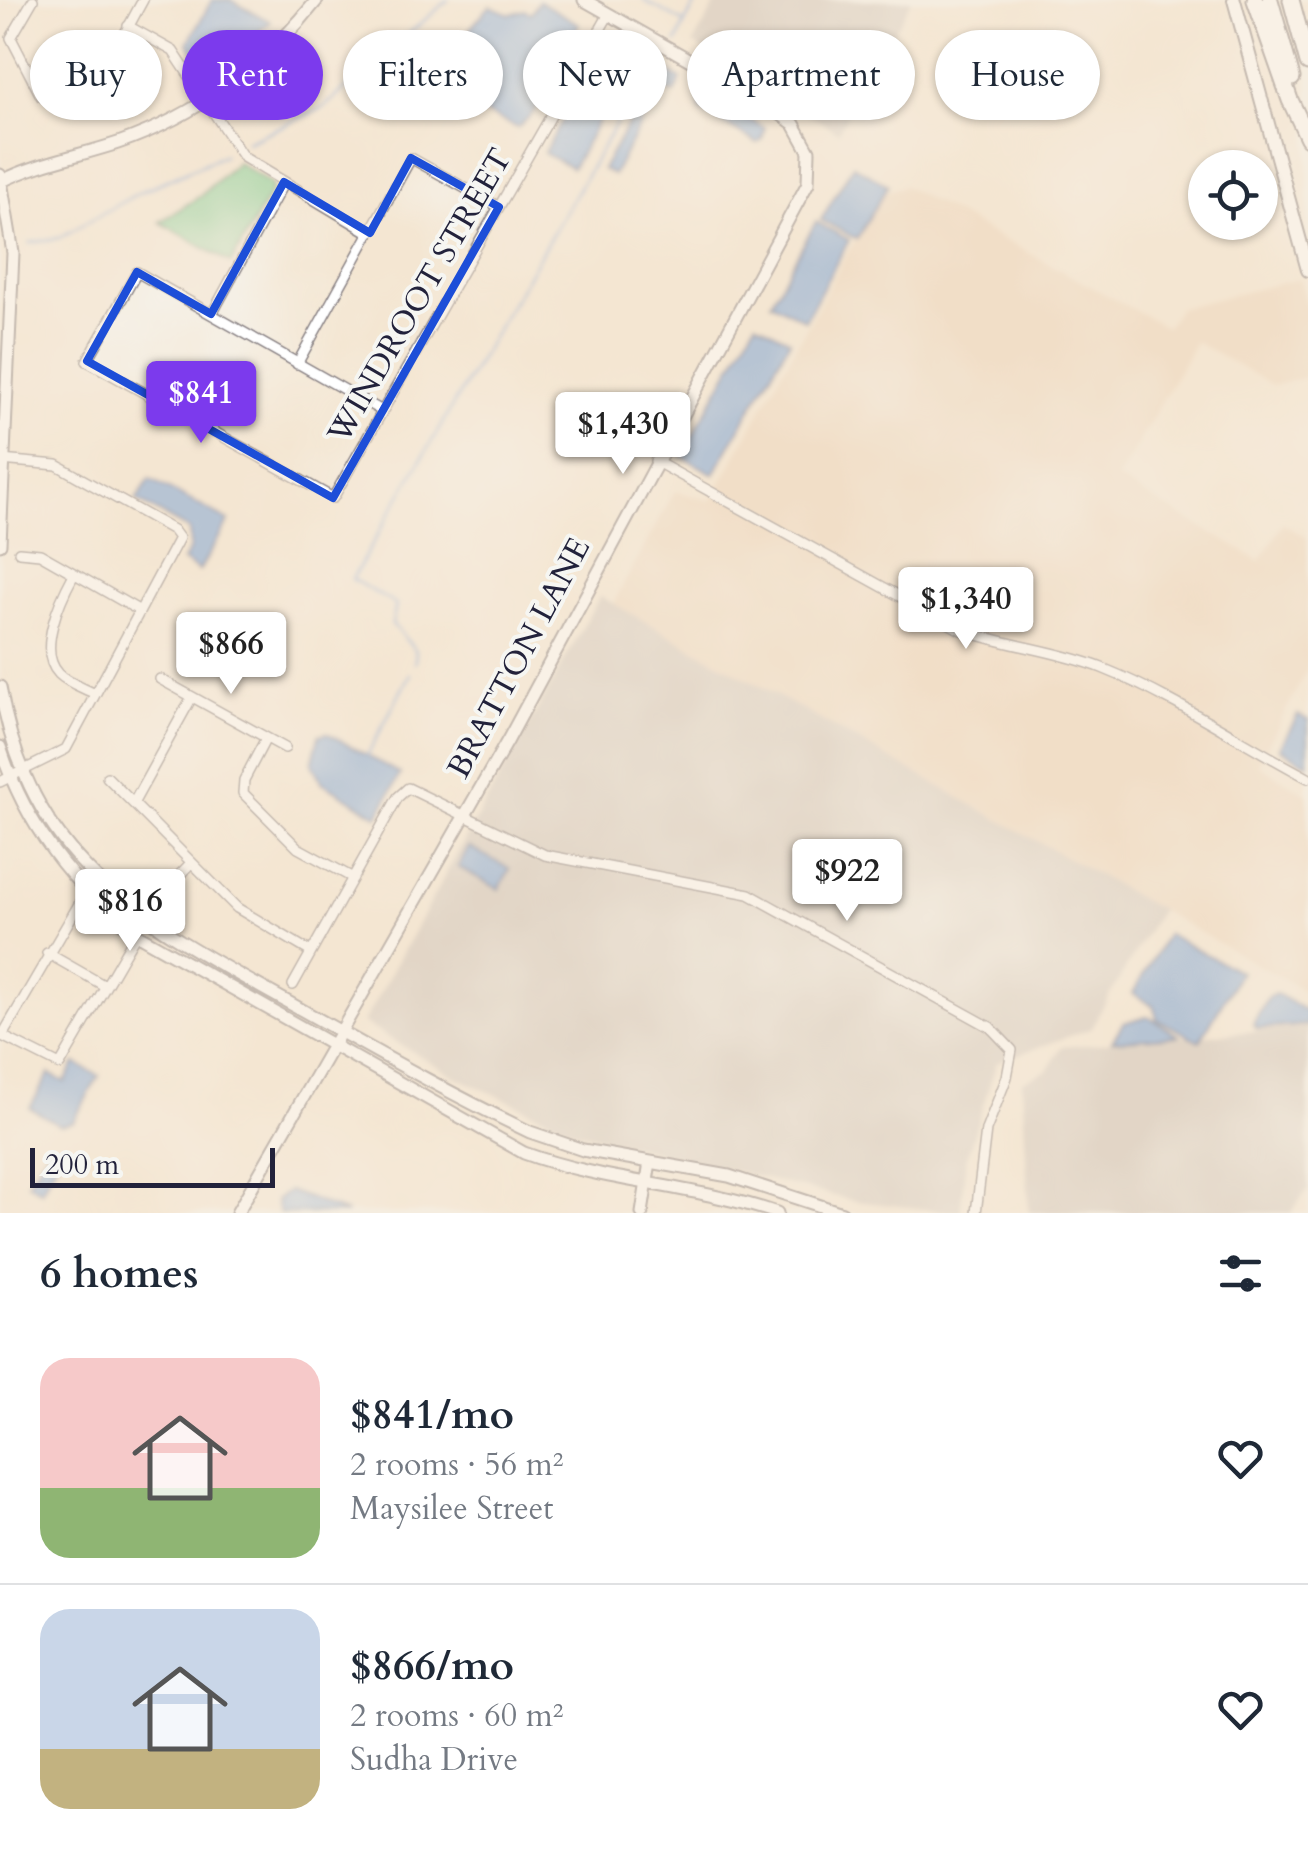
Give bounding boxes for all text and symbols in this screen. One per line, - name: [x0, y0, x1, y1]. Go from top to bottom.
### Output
- chip: Buy: [30, 30, 162, 120]
- chip: Rent: [182, 30, 323, 120]
- chip: Filters: [343, 30, 503, 120]
- chip: New: [523, 30, 667, 120]
- chip: Apartment: [687, 30, 915, 120]
- chip: House: [935, 30, 1100, 120]
- street label: WINDROOT STREET: [317, 140, 522, 452]
- map controls: [1188, 150, 1278, 240]
- button: locate: [1188, 150, 1278, 240]
- pin: $841: [142, 361, 260, 446]
- text: $841: [168, 371, 234, 415]
- pin: $1,430: [542, 392, 704, 477]
- text: $1,430: [577, 402, 669, 446]
- street label: BRATTON LANE: [437, 530, 601, 786]
- pin: $1,340: [885, 567, 1047, 652]
- text: $1,340: [920, 577, 1012, 621]
- pin: $866: [172, 612, 290, 697]
- text: $866: [198, 622, 264, 666]
- pin: $922: [788, 839, 906, 924]
- text: $922: [814, 849, 880, 893]
- pin: $816: [71, 869, 189, 954]
- text: $816: [97, 879, 163, 923]
- scale bar: [30, 1143, 275, 1188]
- text: 200 m: [45, 1146, 119, 1184]
- text: 6 homes: [40, 1245, 198, 1302]
- icon: filters: [1213, 1246, 1268, 1301]
- text: $841/mo: [350, 1386, 514, 1443]
- icon: home: [120, 1398, 240, 1518]
- icon: heart: [1213, 1431, 1268, 1486]
- text: 2 rooms · 56 m²: [350, 1443, 563, 1487]
- text: Maysilee Street: [350, 1487, 553, 1531]
- text: $866/mo: [350, 1637, 514, 1694]
- icon: home: [120, 1649, 240, 1769]
- icon: heart: [1213, 1682, 1268, 1737]
- text: 2 rooms · 60 m²: [350, 1694, 563, 1738]
- text: Sudha Drive: [350, 1738, 518, 1782]

